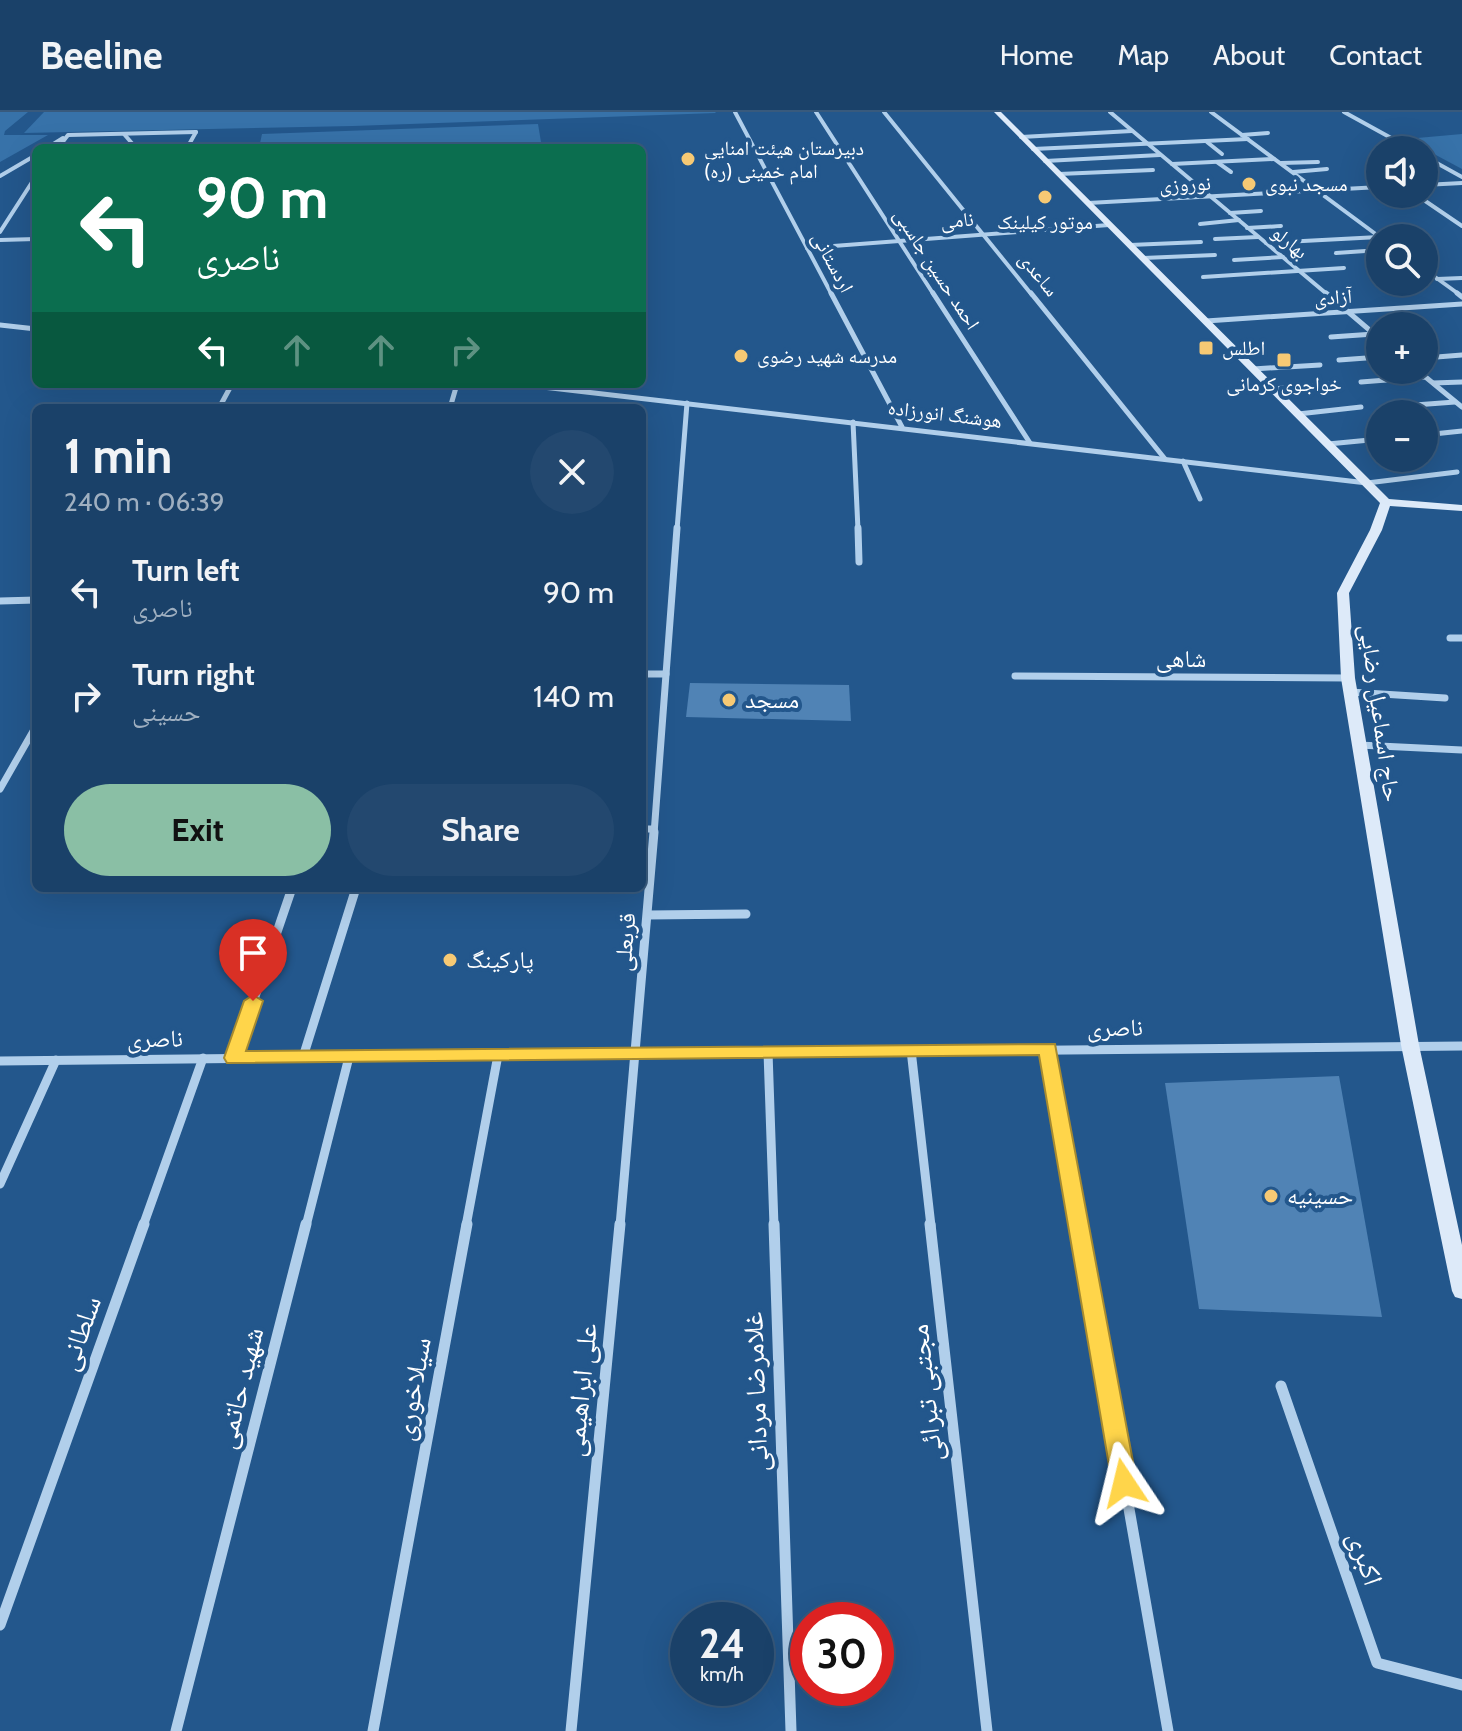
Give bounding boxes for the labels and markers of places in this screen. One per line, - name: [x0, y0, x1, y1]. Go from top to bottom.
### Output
- place label: دبیرستان هیئت امنایی امام خمینی (ره): [704, 136, 864, 185]
- marker: دبیرستان هیئت امنایی امام خمینی (ره): [679, 150, 697, 168]
- place label: مسجد نبوی: [1265, 172, 1348, 196]
- marker: مسجد نبوی: [1240, 175, 1258, 193]
- marker: موتور کیلینک: [1036, 188, 1054, 206]
- place label: موتور کیلینک: [997, 210, 1093, 234]
- place label: اطلس: [1222, 336, 1265, 360]
- marker: اطلس: [1197, 339, 1215, 357]
- place label: مدرسه شهید رضوی: [757, 344, 897, 368]
- marker: مدرسه شهید رضوی: [732, 347, 750, 365]
- marker: خواجوی کرمانی: [1275, 351, 1293, 369]
- place label: خواجوی کرمانی: [1226, 372, 1342, 396]
- place label: مسجد: [745, 685, 799, 714]
- marker: مسجد: [720, 691, 738, 709]
- pin: [219, 919, 287, 1001]
- place label: پارکینگ: [466, 945, 534, 974]
- marker: پارکینگ: [441, 951, 459, 969]
- place label: حسینیه: [1287, 1181, 1353, 1210]
- marker: حسینیه: [1262, 1187, 1280, 1205]

